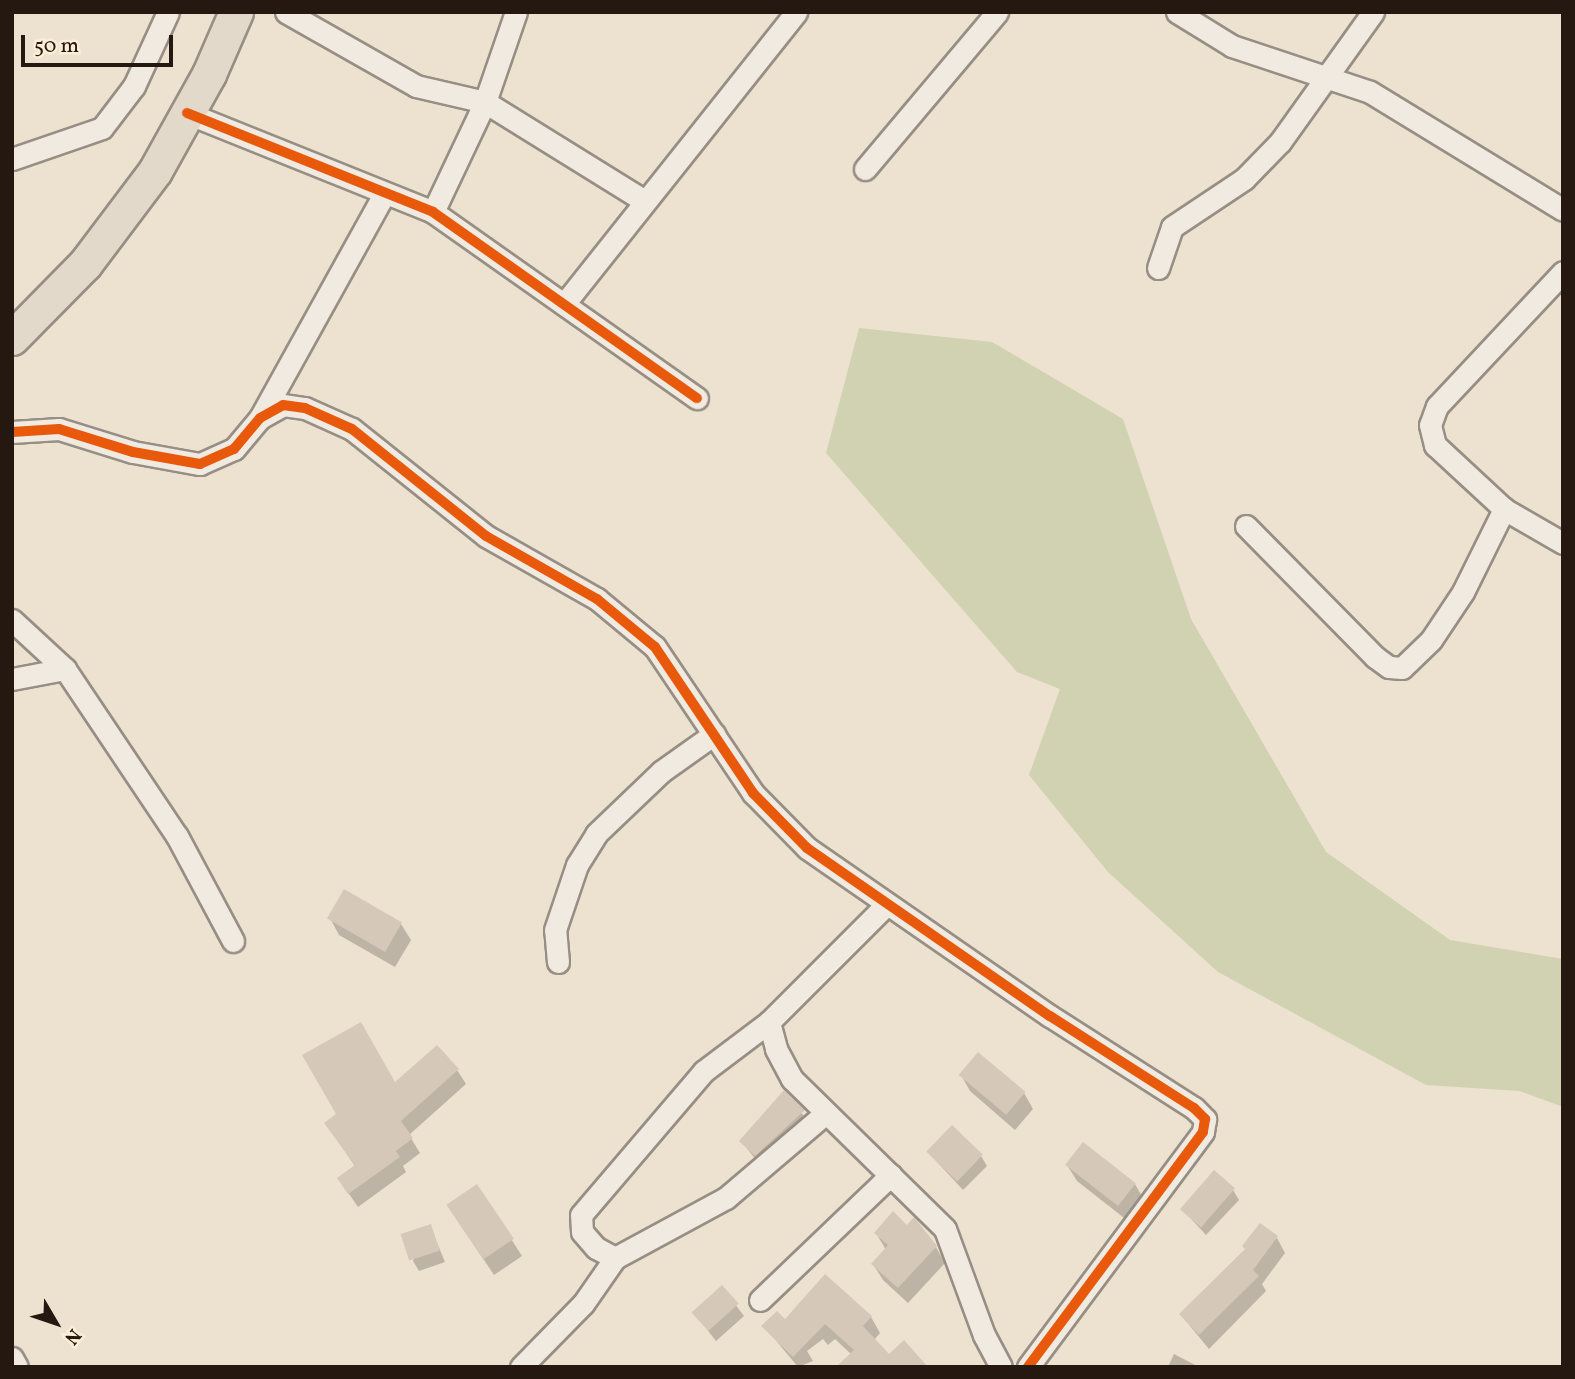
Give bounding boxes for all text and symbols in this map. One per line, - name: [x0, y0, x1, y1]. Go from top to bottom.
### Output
- scale bar: [24, 21, 177, 65]
- text: 50 m: [34, 32, 79, 61]
- north arrow: [21, 1288, 91, 1358]
- text: N: [58, 1323, 87, 1350]

